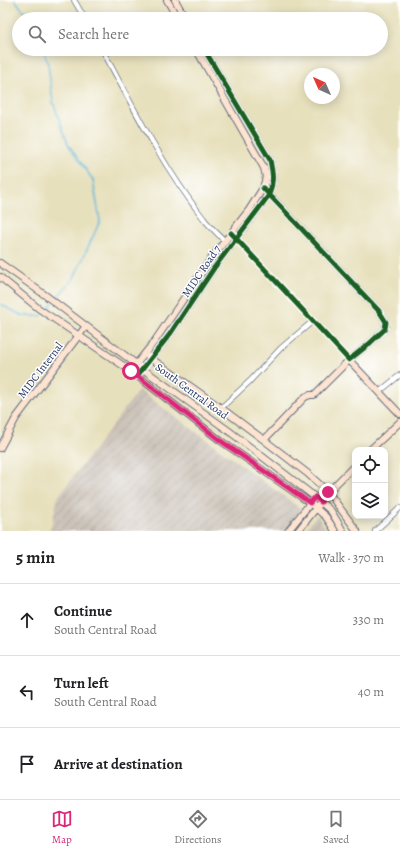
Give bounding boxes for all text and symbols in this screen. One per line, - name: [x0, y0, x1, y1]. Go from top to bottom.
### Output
- search box: [12, 12, 388, 56]
- icon: search: [26, 23, 48, 45]
- text: Search here: [58, 24, 129, 44]
- north arrow: [304, 68, 340, 104]
- street label: MIDC Road 7: [178, 242, 225, 300]
- street label: MIDC Internal: [14, 339, 67, 401]
- street label: South Central Road: [152, 360, 231, 423]
- route start: [122, 362, 140, 380]
- map controls: [352, 447, 388, 519]
- button: locate: [352, 447, 388, 483]
- route end: [319, 483, 337, 501]
- button: layers: [352, 483, 388, 519]
- text: 5 min: [16, 546, 55, 569]
- text: Walk · 370 m: [318, 549, 384, 566]
- text: Continue: [54, 601, 112, 621]
- icon: ahead: [16, 609, 38, 631]
- text: 330 m: [353, 611, 384, 628]
- text: South Central Road: [54, 621, 157, 638]
- text: Turn left: [54, 673, 109, 693]
- icon: left: [16, 681, 38, 703]
- text: 40 m: [358, 683, 384, 700]
- text: South Central Road: [54, 693, 157, 710]
- icon: arrive: [16, 753, 38, 775]
- text: Arrive at destination: [54, 754, 183, 774]
- tab: Map: [51, 808, 73, 847]
- tab: Directions: [174, 808, 222, 847]
- tab: Saved: [323, 808, 349, 847]

